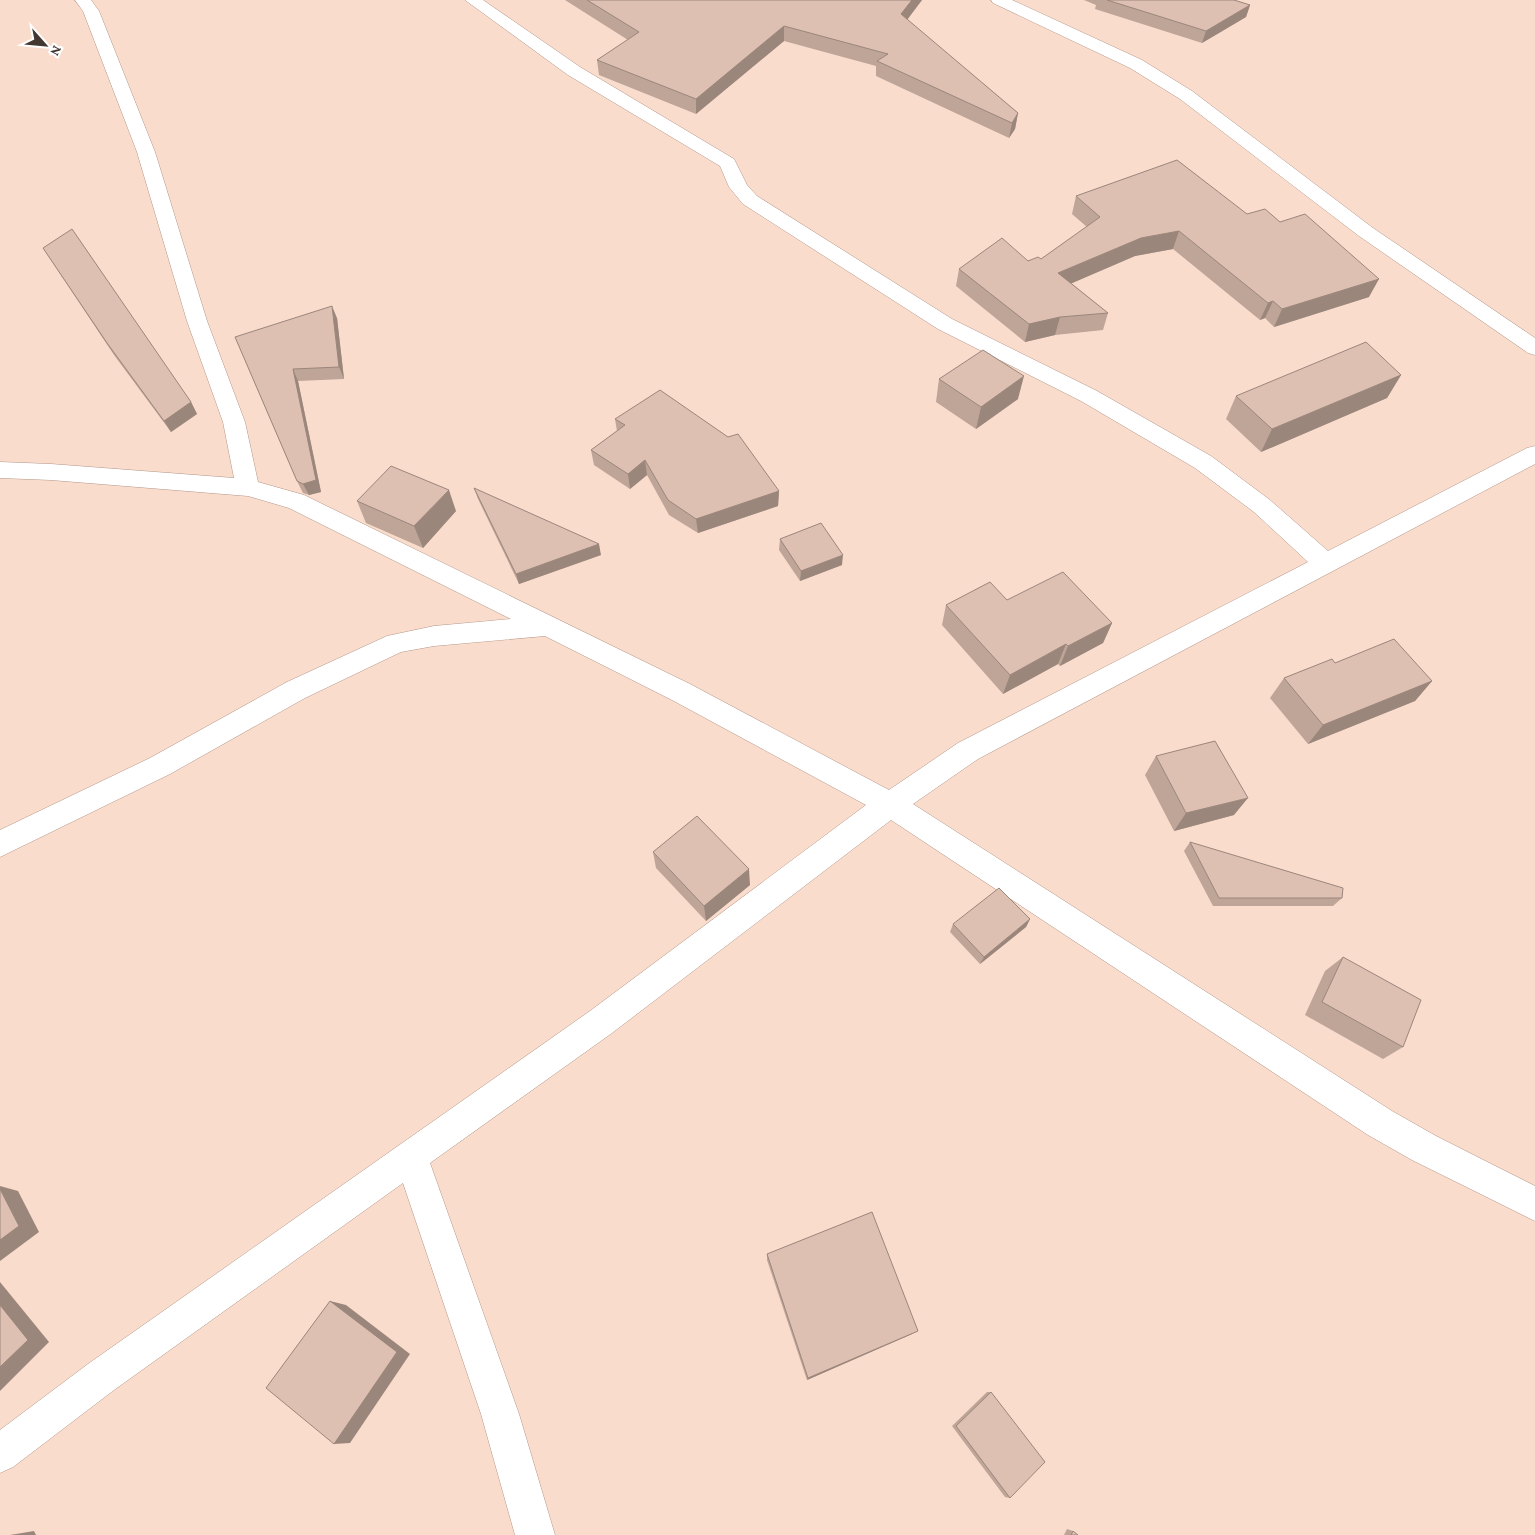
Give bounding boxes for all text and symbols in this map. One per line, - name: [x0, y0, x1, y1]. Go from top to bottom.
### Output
- north arrow: [20, 20, 70, 70]
- text: N: [47, 43, 66, 59]

